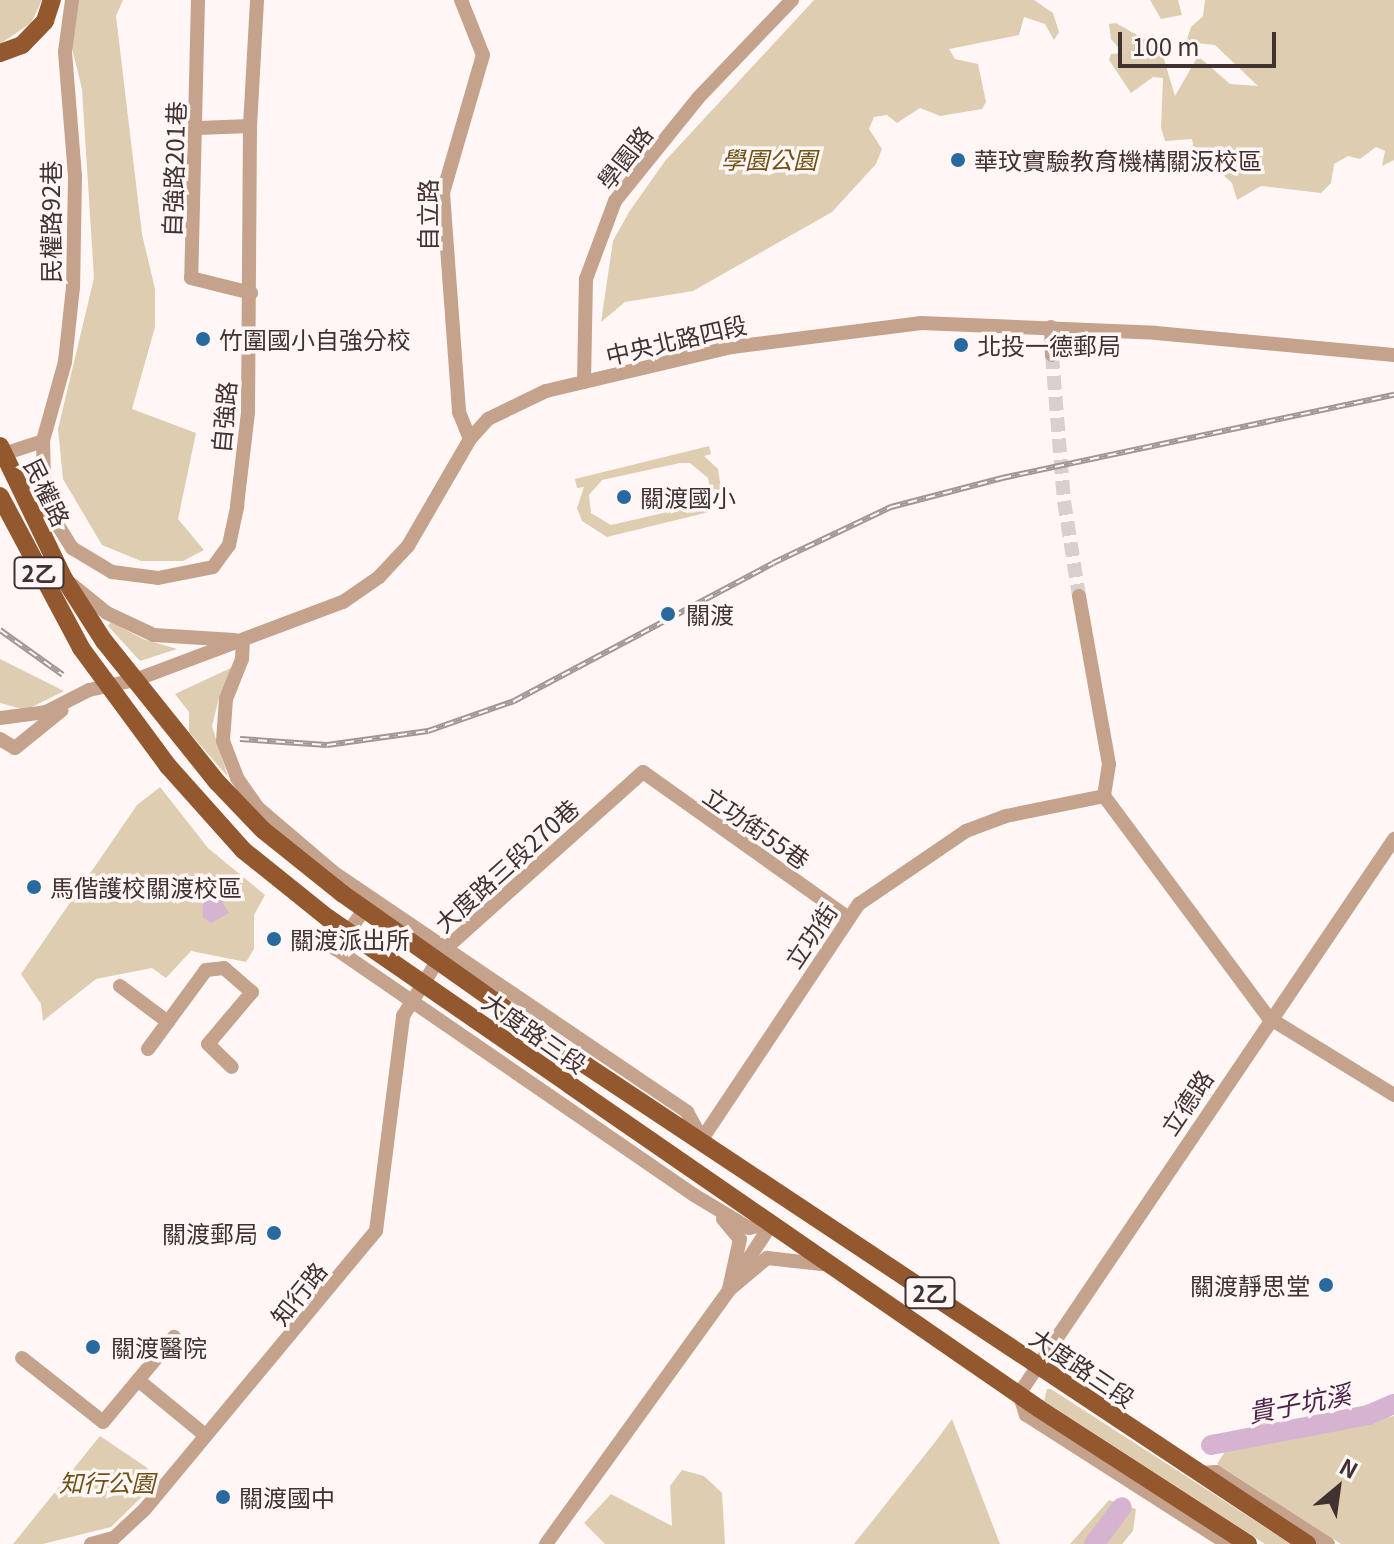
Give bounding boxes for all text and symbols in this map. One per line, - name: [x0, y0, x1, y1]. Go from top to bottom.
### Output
- scale bar: [1122, 16, 1280, 66]
- text: 100 m: [1132, 28, 1200, 63]
- street label: 自強路201巷: [156, 101, 190, 237]
- street label: 學園路: [590, 120, 658, 194]
- park label: 學園公園: [721, 145, 817, 173]
- place label: 華玟實驗教育機構關汳校區: [974, 146, 1262, 174]
- marker: 華玟實驗教育機構關汳校區: [949, 151, 967, 169]
- street label: 民權路92巷: [36, 161, 64, 283]
- street label: 自立路: [413, 179, 441, 251]
- street label: 中央北路四段: [603, 309, 749, 369]
- place label: 竹圍國小自強分校: [219, 325, 411, 353]
- marker: 竹圍國小自強分校: [194, 330, 212, 348]
- place label: 北投一德郵局: [977, 331, 1121, 359]
- marker: 北投一德郵局: [952, 336, 970, 354]
- street label: 自強路: [206, 380, 240, 454]
- street label: 民權路: [19, 453, 77, 531]
- place label: 關渡國小: [640, 483, 736, 511]
- marker: 關渡國小: [615, 488, 633, 506]
- road number: 2乙: [13, 555, 65, 591]
- place label: 關渡: [686, 600, 734, 628]
- marker: 關渡: [657, 603, 679, 625]
- street label: 立功街55巷: [699, 780, 815, 874]
- street label: 大度路三段270巷: [428, 793, 584, 937]
- place label: 馬偕護校關渡校區: [50, 873, 242, 901]
- marker: 馬偕護校關渡校區: [25, 878, 43, 896]
- street label: 立功街: [778, 897, 842, 973]
- place label: 關渡派出所: [290, 925, 410, 953]
- marker: 關渡派出所: [265, 930, 283, 948]
- street label: 大度路三段: [478, 986, 592, 1078]
- street label: 立德路: [1154, 1064, 1218, 1140]
- place label: 關渡郵局: [162, 1219, 258, 1247]
- marker: 關渡郵局: [265, 1224, 283, 1242]
- street label: 知行路: [264, 1256, 332, 1330]
- place label: 關渡靜思堂: [1190, 1271, 1310, 1299]
- road number: 2乙: [904, 1275, 956, 1311]
- marker: 關渡靜思堂: [1317, 1276, 1335, 1294]
- street label: 大度路三段: [1025, 1322, 1141, 1412]
- place label: 關渡醫院: [111, 1333, 207, 1361]
- marker: 關渡醫院: [82, 1336, 104, 1358]
- water label: 貴子坑溪: [1245, 1377, 1353, 1427]
- north arrow: [1298, 1448, 1378, 1528]
- text: N: [1335, 1449, 1365, 1485]
- park label: 知行公園: [59, 1468, 155, 1496]
- place label: 關渡國中: [239, 1483, 335, 1511]
- marker: 關渡國中: [214, 1488, 232, 1506]

